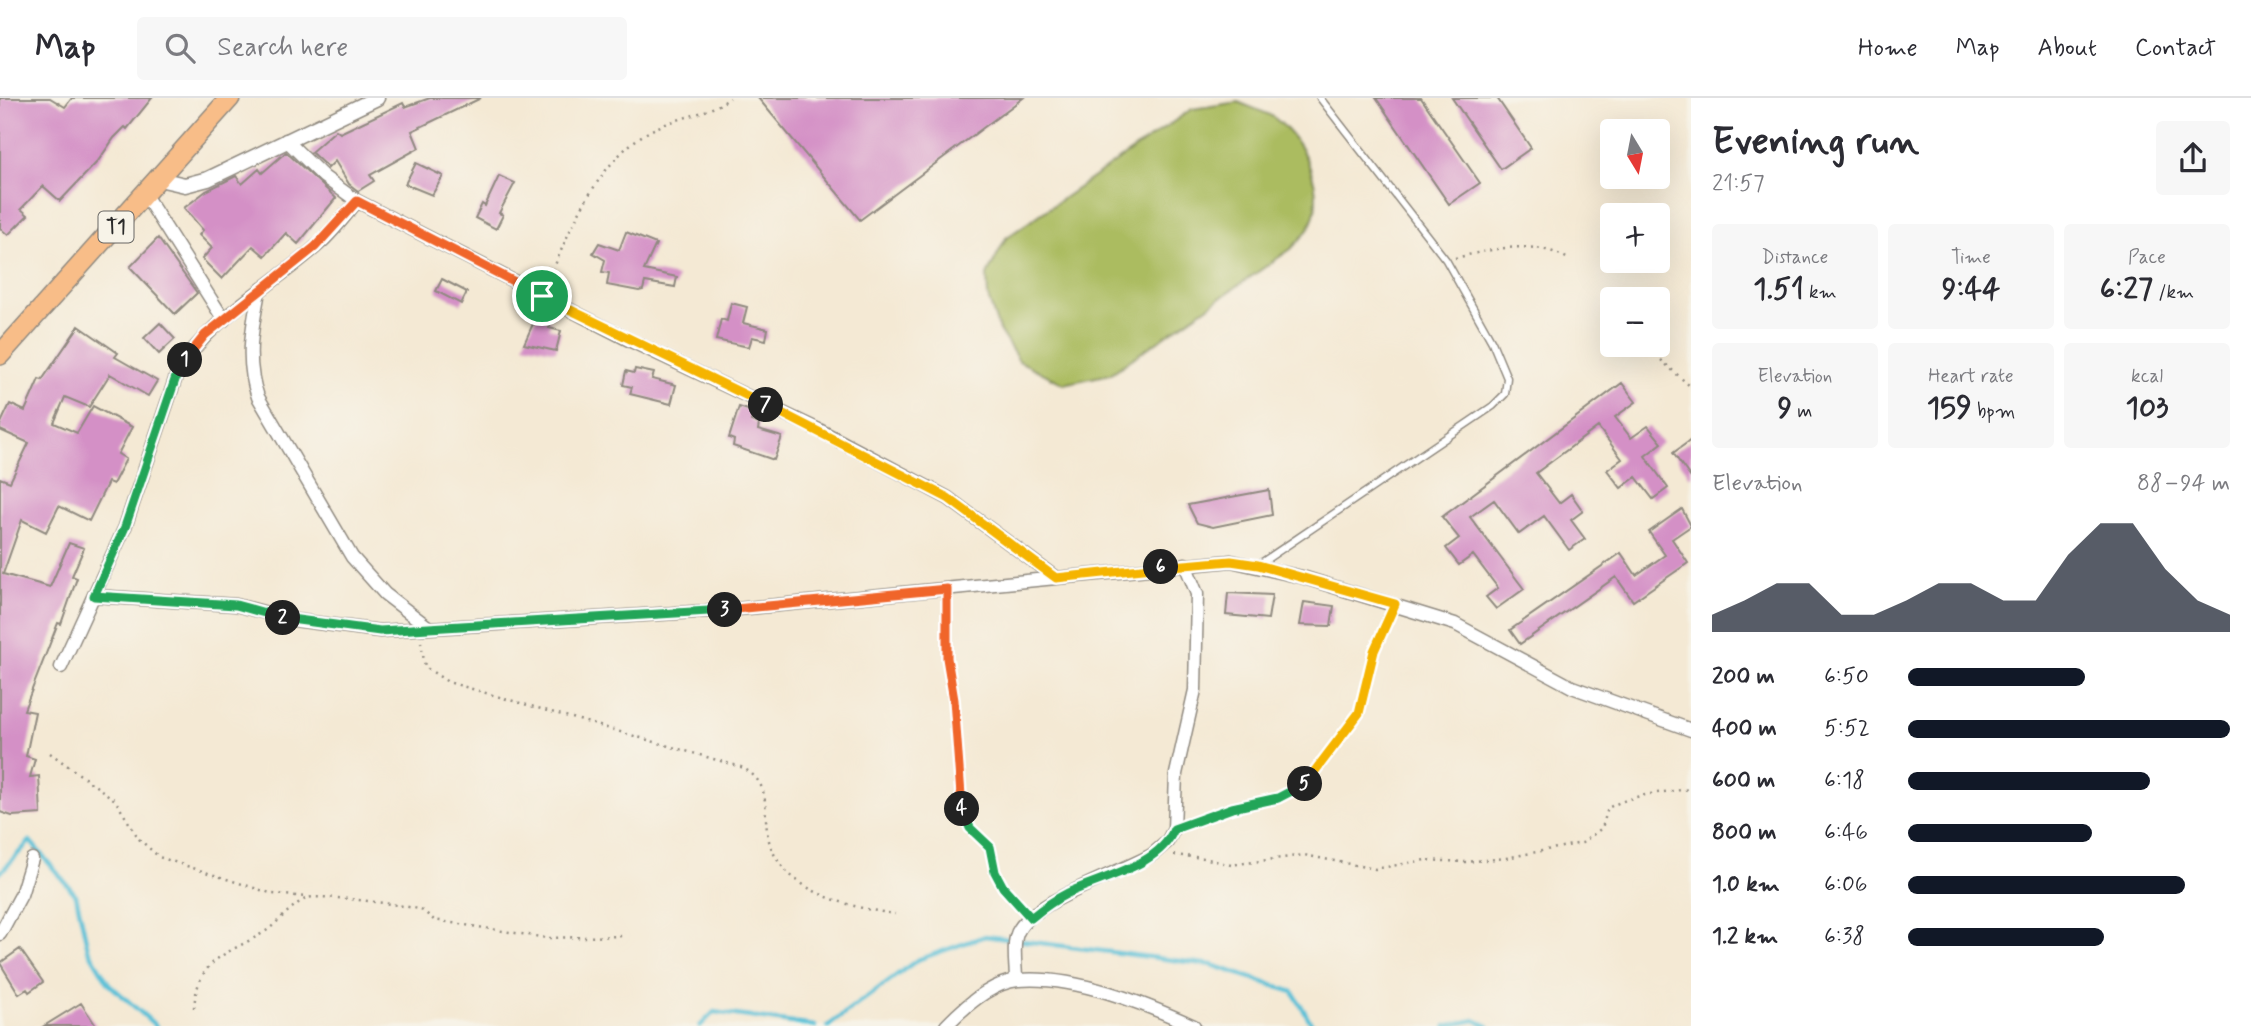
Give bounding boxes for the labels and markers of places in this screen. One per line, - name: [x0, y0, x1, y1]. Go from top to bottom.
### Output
- pin: [512, 266, 572, 326]
- pin: 1: [168, 342, 202, 378]
- pin: 7: [748, 388, 784, 422]
- pin: 6: [1144, 550, 1178, 584]
- pin: 3: [708, 592, 742, 628]
- pin: 2: [266, 601, 300, 636]
- pin: 5: [1288, 766, 1322, 802]
- pin: 4: [944, 792, 979, 826]

